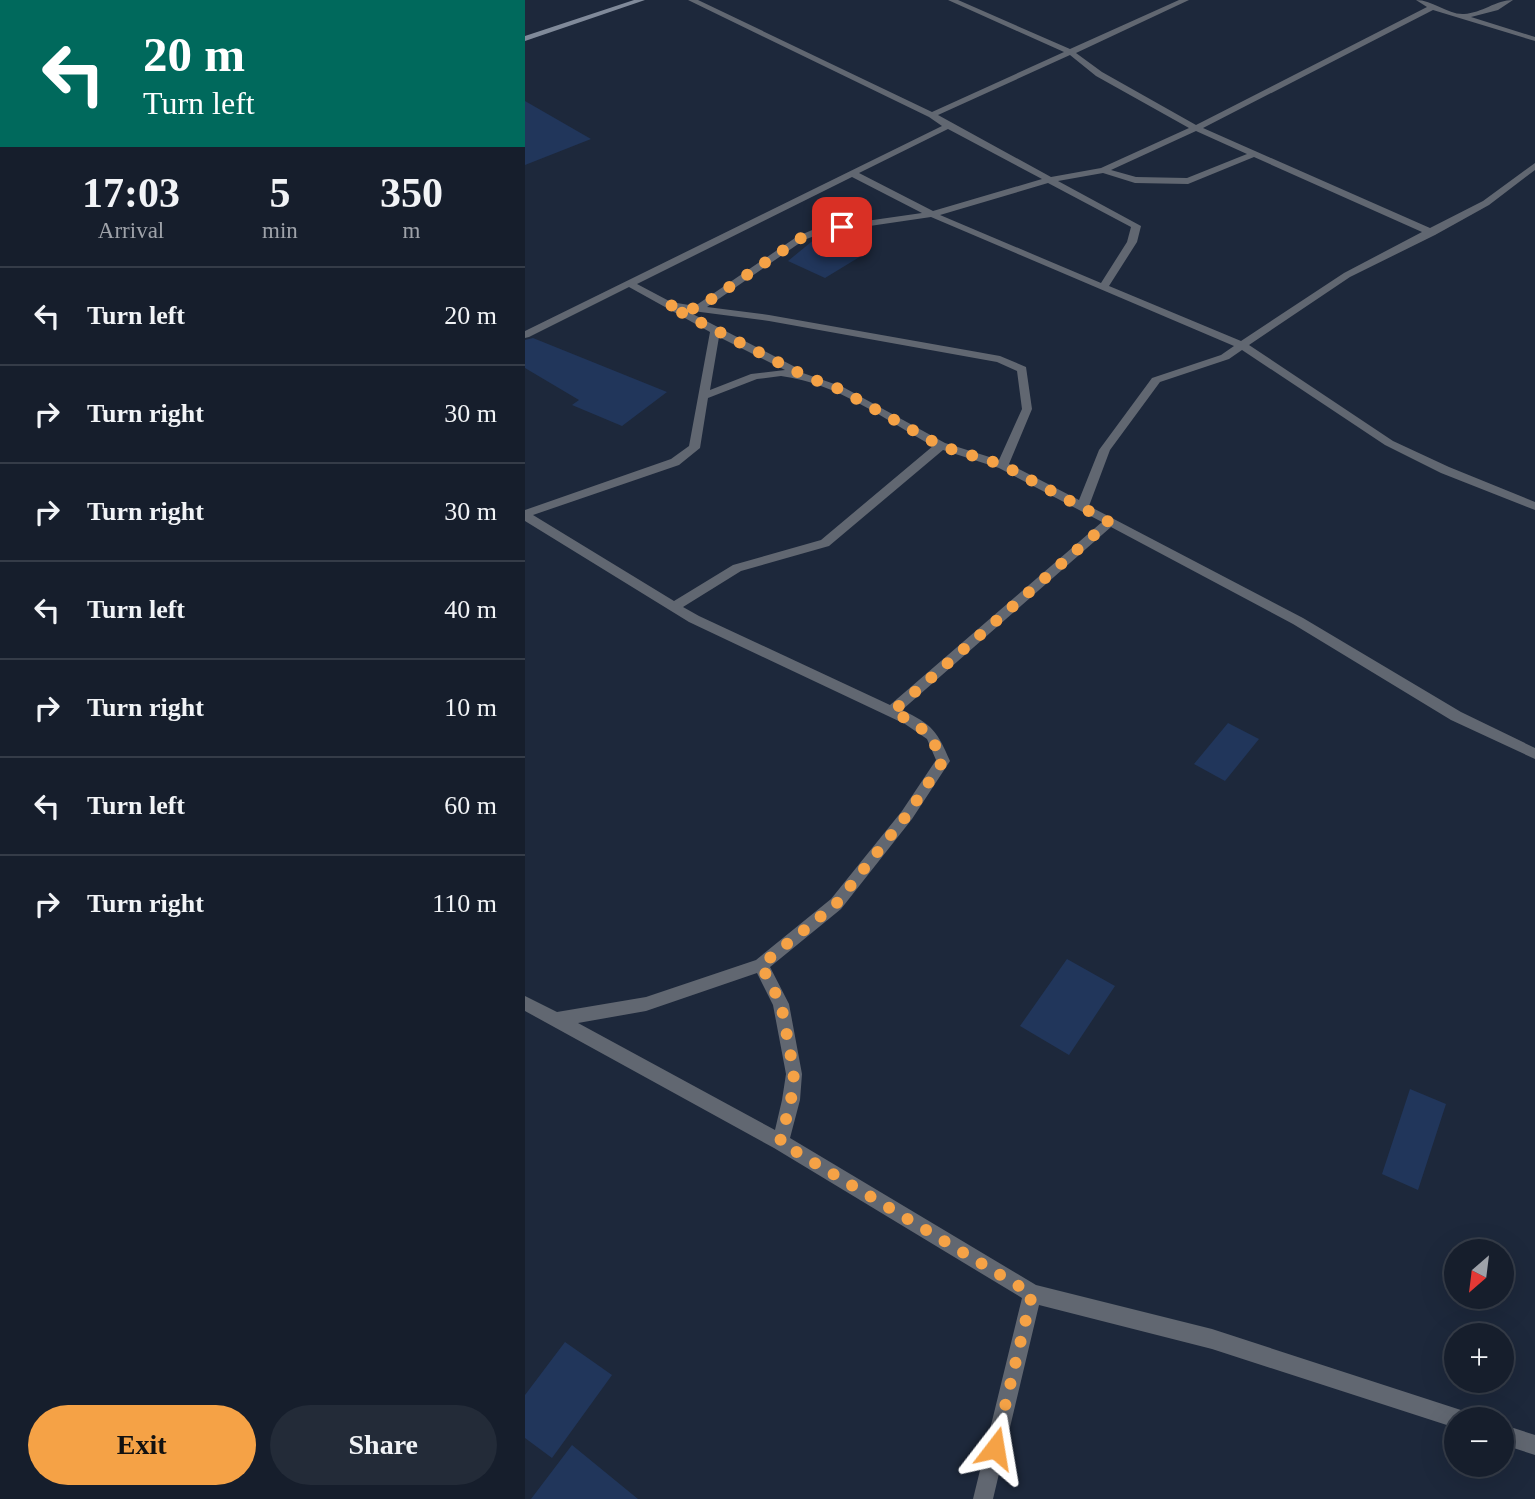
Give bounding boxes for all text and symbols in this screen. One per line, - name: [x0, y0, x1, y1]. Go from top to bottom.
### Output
- text: 20 m: [143, 27, 245, 82]
- icon: left: [28, 28, 119, 119]
- text: Turn left: [143, 85, 255, 121]
- text: 17:03: [82, 170, 180, 216]
- text: 5: [269, 170, 290, 216]
- text: 350: [380, 170, 443, 216]
- pin: [812, 197, 872, 257]
- icon: arrive: [823, 208, 861, 246]
- text: Arrival: [98, 218, 164, 243]
- text: min: [262, 218, 298, 243]
- text: m: [402, 218, 420, 243]
- icon: left: [28, 297, 66, 335]
- text: Turn left: [87, 301, 185, 330]
- text: 20 m: [444, 301, 497, 330]
- icon: right: [28, 395, 66, 433]
- text: Turn right: [87, 399, 204, 428]
- text: 30 m: [444, 399, 497, 428]
- icon: right: [28, 493, 66, 531]
- text: Turn right: [87, 497, 204, 526]
- text: 30 m: [444, 497, 497, 526]
- icon: left: [28, 591, 66, 629]
- text: Turn left: [87, 595, 185, 624]
- text: 40 m: [444, 595, 497, 624]
- icon: right: [28, 689, 66, 727]
- text: Turn right: [87, 693, 204, 722]
- text: 10 m: [444, 693, 497, 722]
- icon: left: [28, 787, 66, 825]
- text: Turn left: [87, 791, 185, 820]
- text: 60 m: [444, 791, 497, 820]
- icon: right: [28, 885, 66, 923]
- text: Turn right: [87, 889, 204, 918]
- text: 110 m: [432, 889, 497, 918]
- north arrow: [1444, 1239, 1514, 1309]
- map controls: [1444, 1239, 1514, 1477]
- button: +: [1444, 1323, 1514, 1393]
- button: Exit: [28, 1405, 256, 1485]
- button: Share: [270, 1405, 497, 1485]
- button: −: [1444, 1407, 1514, 1477]
- position arrow: [958, 1411, 1032, 1485]

